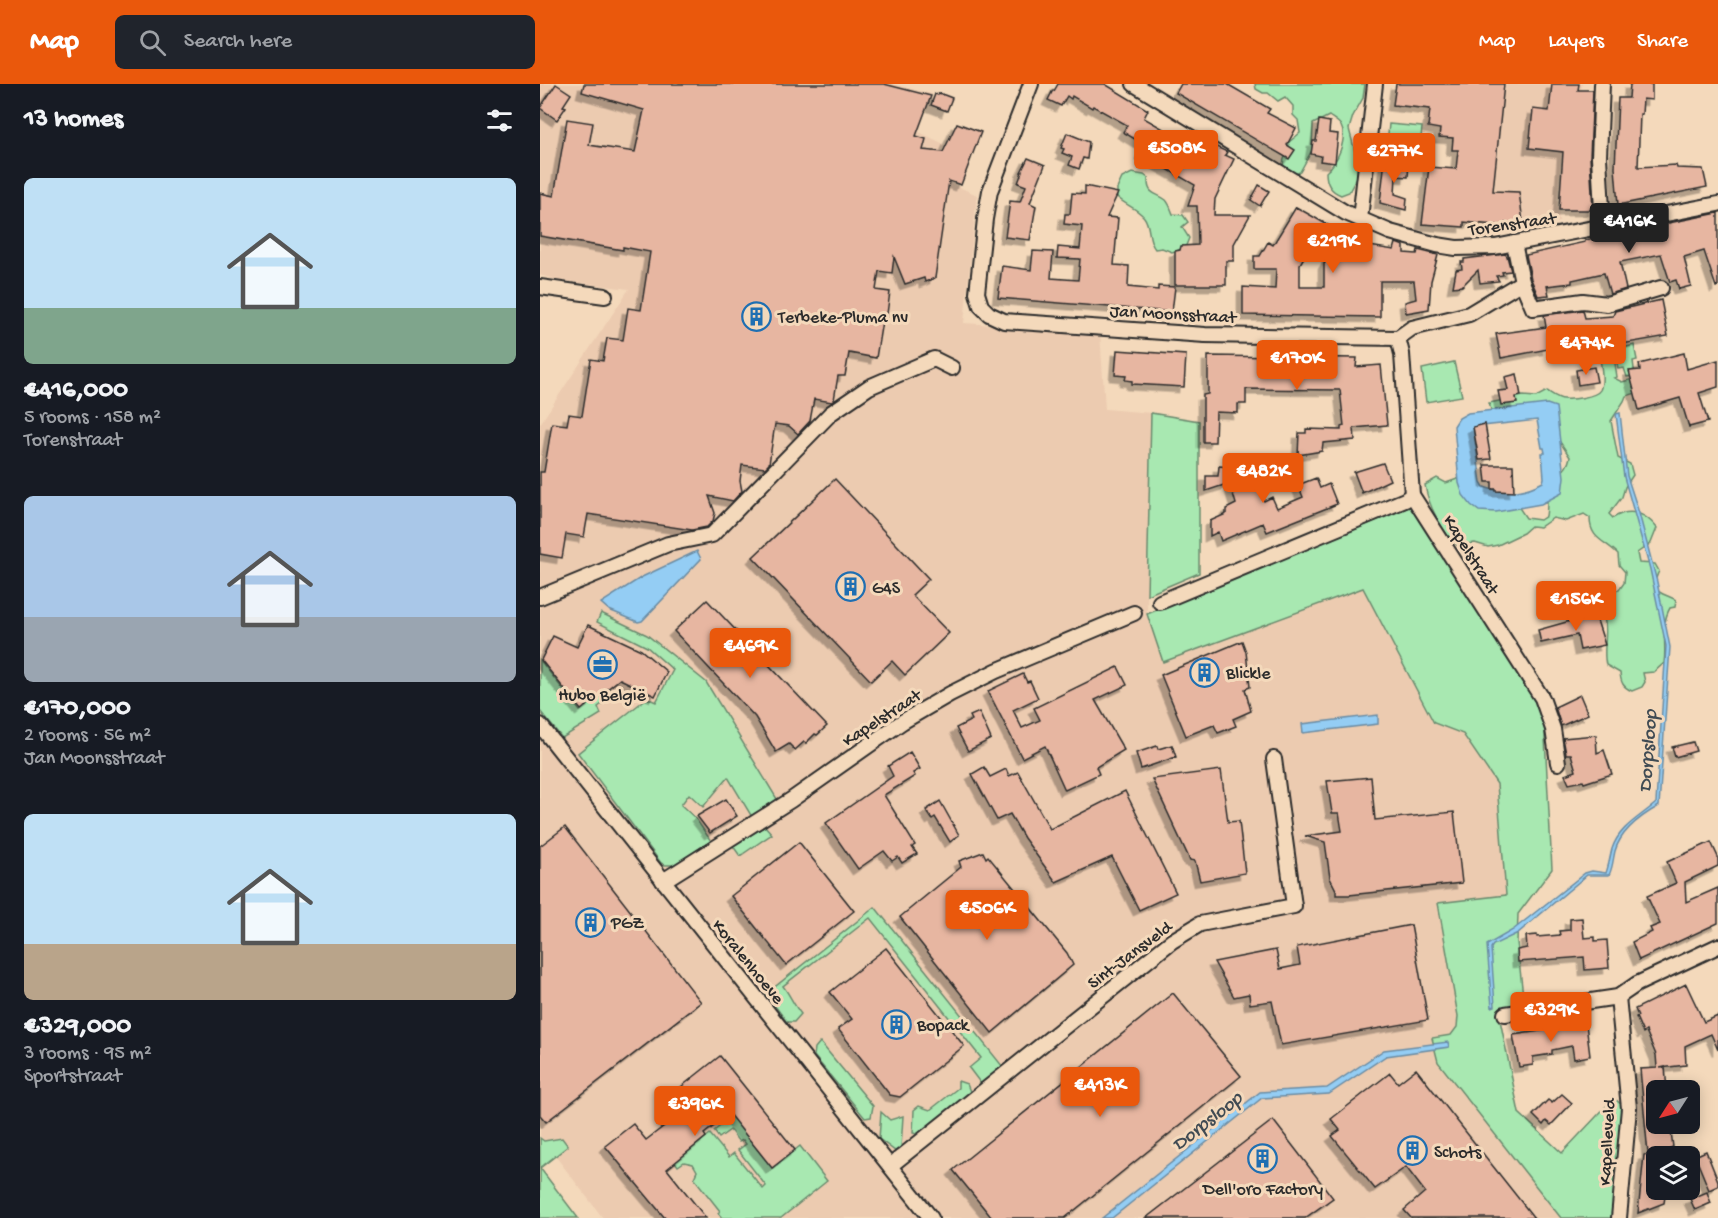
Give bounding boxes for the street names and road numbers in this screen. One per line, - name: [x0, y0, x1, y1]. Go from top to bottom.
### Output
- street label: Torenstraat: [1466, 209, 1559, 242]
- street label: Jan Moonsstraat: [1109, 302, 1238, 329]
- street label: Kapelstraat: [1437, 512, 1503, 600]
- street label: Kapelstraat: [839, 685, 927, 752]
- street label: Koralenhoeve: [706, 916, 788, 1010]
- street label: Sint-Jansveld: [1084, 917, 1178, 995]
- street label: Kapelleveld: [1596, 1097, 1621, 1186]

